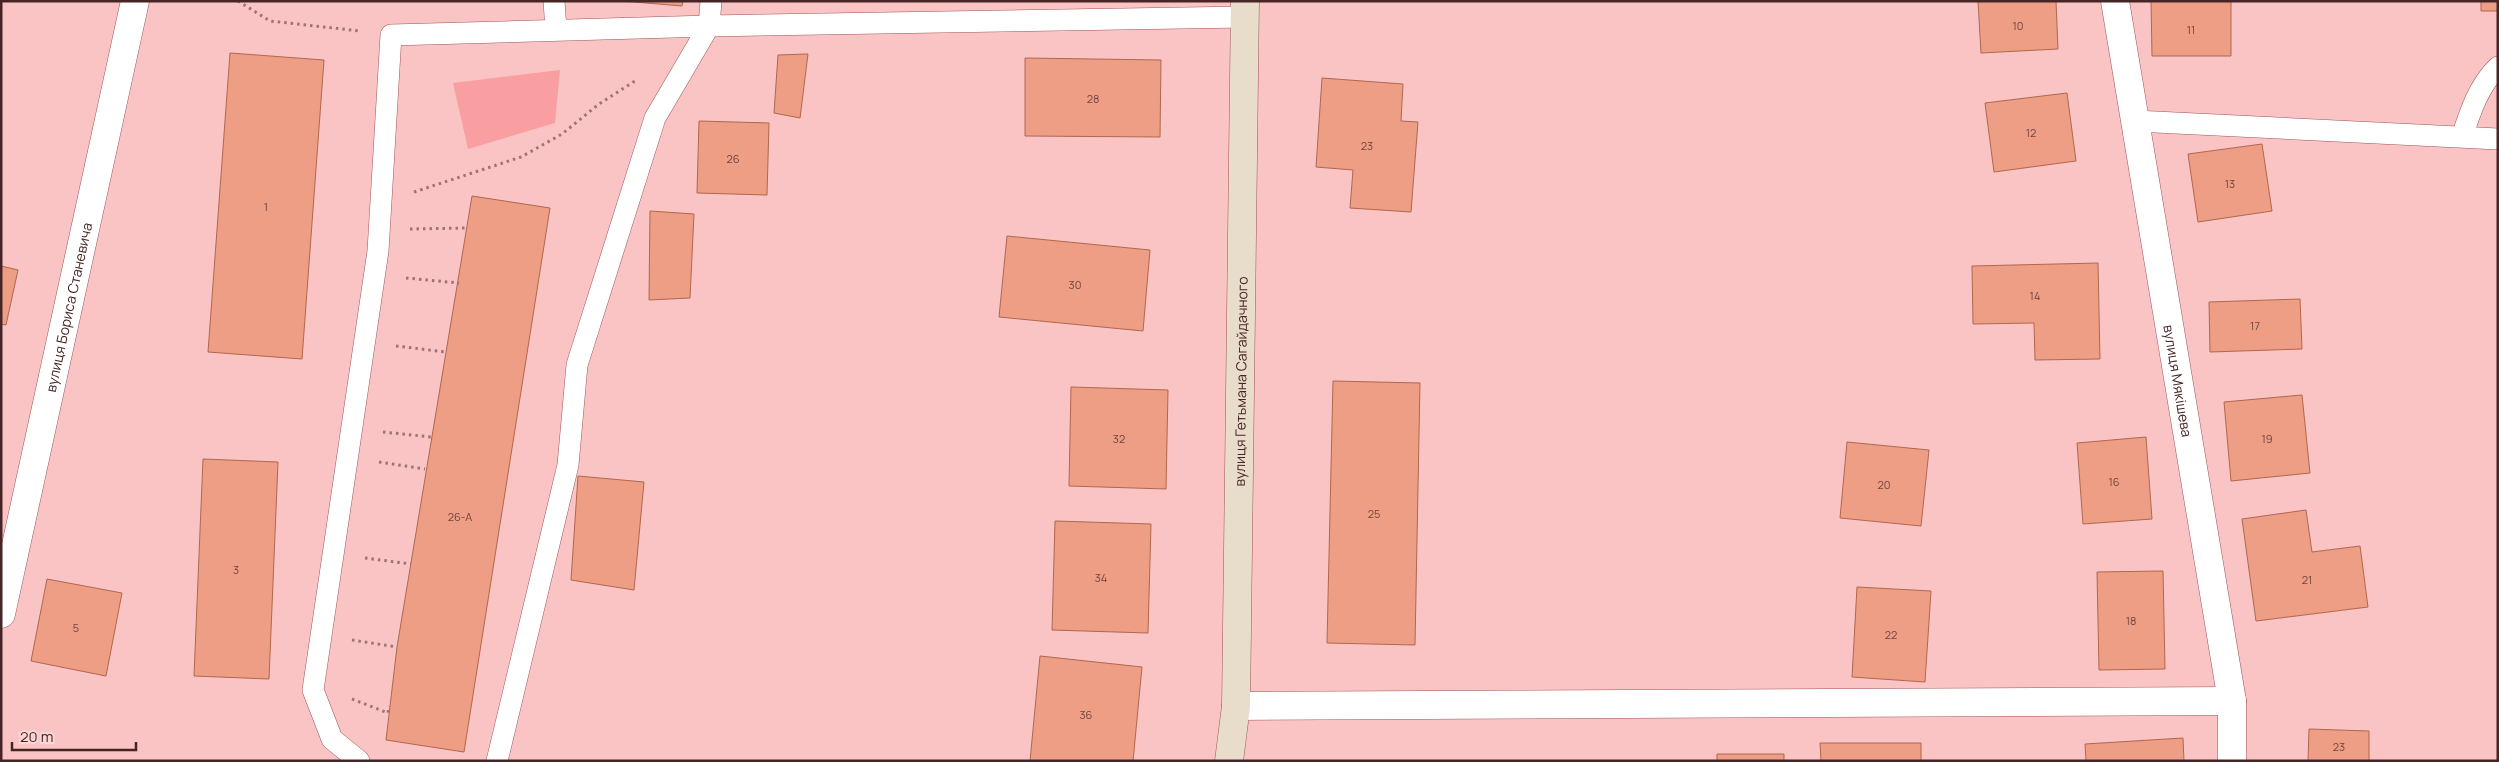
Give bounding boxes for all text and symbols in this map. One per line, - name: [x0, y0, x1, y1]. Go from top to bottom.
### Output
- house number: 10: [2012, 18, 2024, 33]
- house number: 11: [2187, 22, 2195, 37]
- house number: 28: [1087, 91, 1099, 106]
- house number: 12: [2026, 125, 2036, 140]
- house number: 23: [1361, 138, 1373, 153]
- house number: 26: [726, 151, 740, 166]
- house number: 13: [2225, 176, 2235, 191]
- house number: 1: [264, 199, 268, 214]
- street label: вулиця Бориса Станевича: [40, 221, 96, 394]
- street label: вулиця Гетьмана Сагайдачного: [1229, 276, 1251, 487]
- house number: 30: [1069, 277, 1081, 292]
- house number: 14: [2030, 288, 2040, 303]
- house number: 17: [2250, 318, 2260, 333]
- street label: вулиця Мякішева: [2160, 323, 2197, 438]
- house number: 32: [1113, 431, 1125, 446]
- house number: 19: [2261, 431, 2273, 446]
- house number: 16: [2108, 474, 2120, 489]
- house number: 20: [1878, 477, 1890, 492]
- house number: 25: [1368, 506, 1380, 521]
- house number: 26-А: [448, 509, 472, 524]
- house number: 3: [233, 562, 239, 577]
- house number: 34: [1095, 570, 1107, 585]
- house number: 21: [2302, 572, 2312, 587]
- house number: 18: [2126, 613, 2136, 628]
- house number: 5: [73, 620, 79, 635]
- house number: 22: [1885, 627, 1897, 642]
- house number: 36: [1080, 707, 1093, 722]
- scale bar: [12, 720, 136, 752]
- text: 20 m: [20, 726, 53, 747]
- house number: 23: [2333, 739, 2345, 754]

